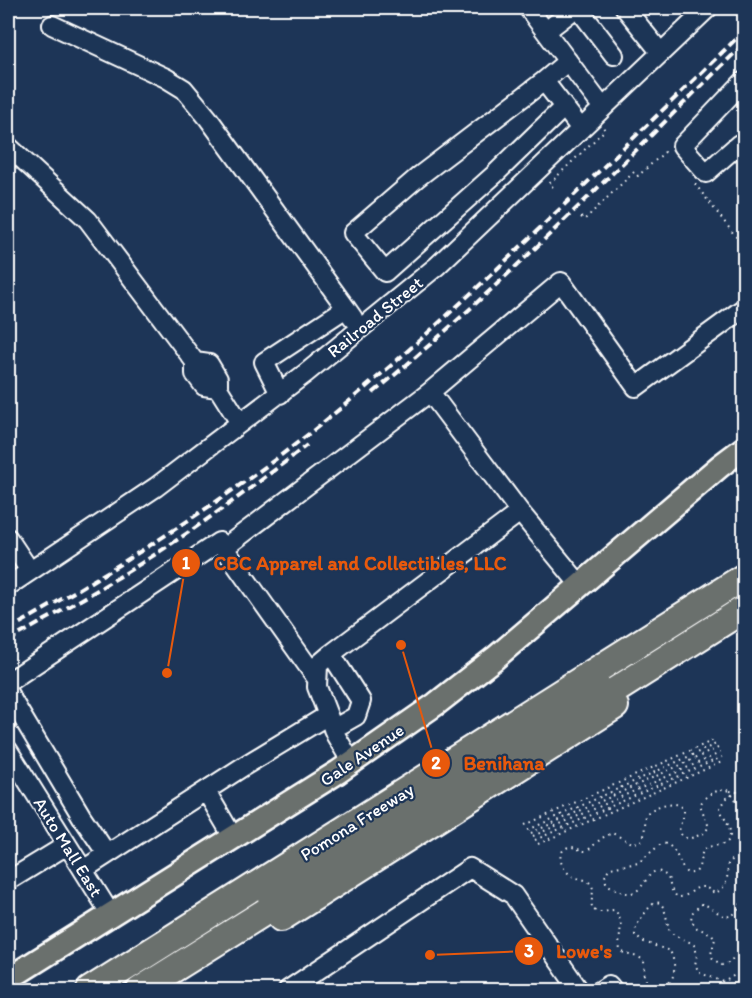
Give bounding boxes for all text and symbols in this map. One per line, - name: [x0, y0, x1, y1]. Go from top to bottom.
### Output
- street label: Railroad Street: [323, 272, 427, 362]
- callout: CBC Apparel and Collectibles, LLC: [171, 544, 519, 582]
- text: CBC Apparel and Collectibles, LLC: [213, 551, 507, 576]
- text: 1: [182, 552, 191, 574]
- street label: Gale Avenue: [316, 719, 408, 791]
- callout: Benihana: [421, 744, 556, 782]
- text: Benihana: [463, 751, 545, 775]
- text: 2: [431, 752, 441, 774]
- street label: Pomona Freeway: [296, 778, 418, 866]
- street label: Auto Mall East: [29, 793, 107, 901]
- callout: Lowe's: [514, 932, 624, 970]
- text: Lowe's: [556, 939, 612, 963]
- text: 3: [524, 940, 534, 962]

